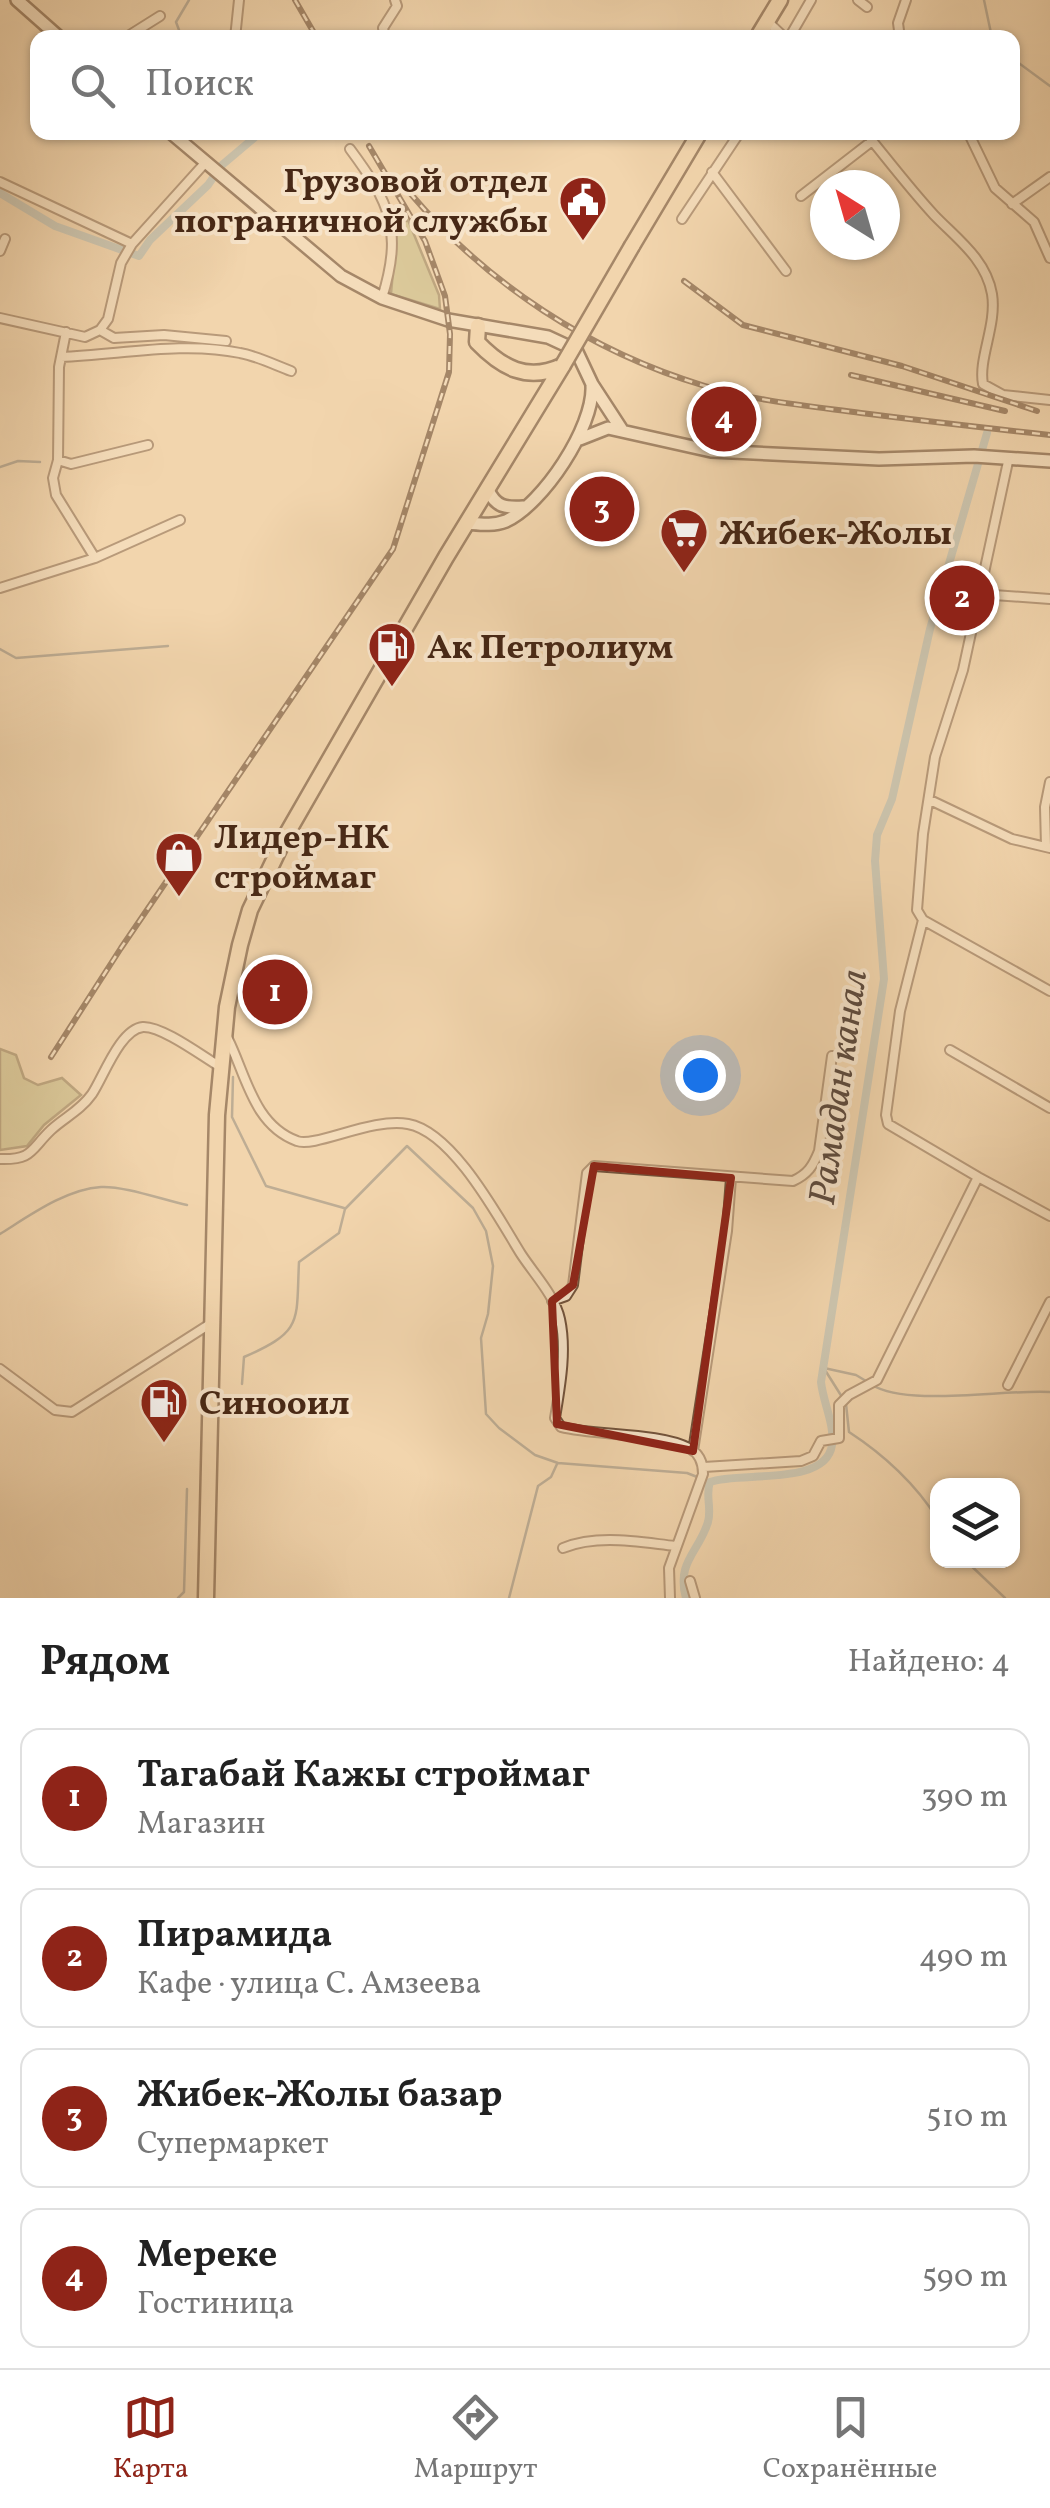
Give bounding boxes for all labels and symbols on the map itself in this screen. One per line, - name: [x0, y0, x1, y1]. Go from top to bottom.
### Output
- place label: Грузовой отдел пограничной службы: [174, 159, 548, 247]
- north arrow: [810, 170, 900, 260]
- public building icon: Грузовой отдел пограничной службы: [557, 174, 609, 242]
- pin: 4: [692, 382, 756, 456]
- pin: 3: [570, 472, 634, 546]
- supermarket icon: Жибек-Жолы: [658, 506, 710, 574]
- place label: Жибек-Жолы: [719, 511, 952, 559]
- pin: 2: [930, 560, 994, 636]
- fuel station icon: Ак Петролиум: [366, 620, 418, 688]
- place label: Ак Петролиум: [427, 625, 673, 673]
- place label: Лидер-НК строймаг: [214, 815, 389, 903]
- shop icon: Лидер-НК строймаг: [153, 830, 205, 898]
- pin: 1: [242, 954, 308, 1030]
- water label: Рамадан канал: [798, 966, 883, 1209]
- your location: [675, 1050, 726, 1101]
- fuel station icon: Синооил: [138, 1376, 190, 1444]
- place label: Синооил: [199, 1381, 350, 1429]

